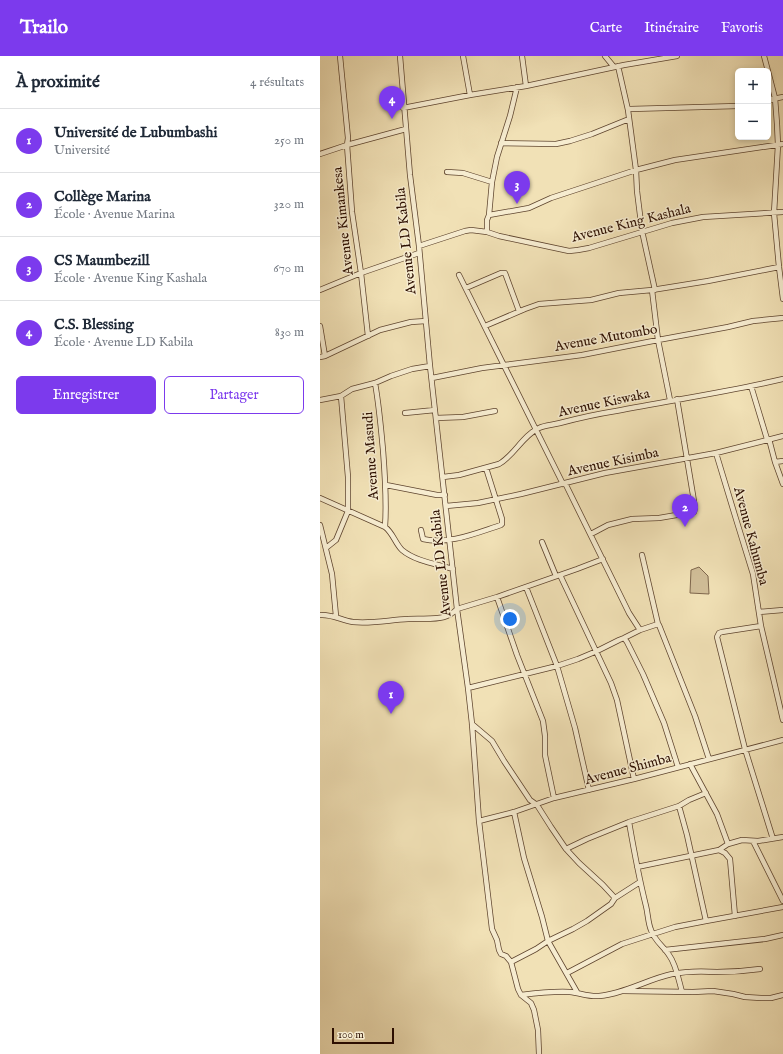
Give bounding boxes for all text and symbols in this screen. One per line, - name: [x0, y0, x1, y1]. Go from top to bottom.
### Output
- text: Trailo: [20, 16, 68, 40]
- text: Carte: [590, 19, 622, 37]
- text: Itinéraire: [644, 19, 699, 37]
- text: Favoris: [721, 19, 763, 37]
- map controls: [735, 68, 771, 140]
- button: +: [735, 68, 771, 104]
- text: À proximité: [16, 72, 100, 93]
- text: 4 résultats: [250, 74, 304, 91]
- pin: 4: [379, 86, 405, 119]
- button: −: [735, 104, 771, 140]
- text: Université de Lubumbashi: [54, 123, 217, 142]
- text: 1: [27, 132, 31, 149]
- text: 250 m: [274, 132, 304, 149]
- text: Université: [54, 142, 110, 159]
- street label: Avenue Kimankesa: [328, 165, 358, 277]
- pin: 3: [504, 171, 530, 204]
- street label: Avenue LD Kabila: [391, 186, 421, 296]
- text: Collège Marina: [54, 187, 151, 206]
- text: 2: [26, 196, 32, 213]
- text: 320 m: [274, 196, 304, 213]
- street label: Avenue King Kashala: [569, 199, 693, 247]
- text: École · Avenue Marina: [54, 206, 175, 223]
- text: CS Maumbezill: [54, 251, 150, 270]
- text: 3: [27, 260, 31, 277]
- text: 670 m: [273, 260, 304, 277]
- text: École · Avenue King Kashala: [54, 270, 207, 287]
- text: C.S. Blessing: [54, 315, 134, 334]
- street label: Avenue Mutombo: [552, 320, 659, 356]
- text: 4: [26, 324, 32, 341]
- text: 830 m: [275, 324, 304, 341]
- text: École · Avenue LD Kabila: [54, 334, 193, 351]
- button: Enregistrer: [16, 376, 156, 414]
- button: Partager: [164, 376, 304, 414]
- street label: Avenue Kiswaka: [555, 384, 652, 422]
- street label: Avenue Masudi: [359, 411, 383, 502]
- street label: Avenue Kisimba: [565, 443, 661, 481]
- street label: Avenue Kahumba: [729, 484, 773, 588]
- pin: 2: [672, 494, 698, 527]
- street label: Avenue LD Kabila: [426, 508, 456, 618]
- your location: [500, 609, 520, 629]
- pin: 1: [378, 681, 404, 714]
- street label: Avenue Shimba: [582, 749, 674, 789]
- scale bar: [332, 1026, 394, 1045]
- text: 100 m: [338, 1028, 364, 1042]

